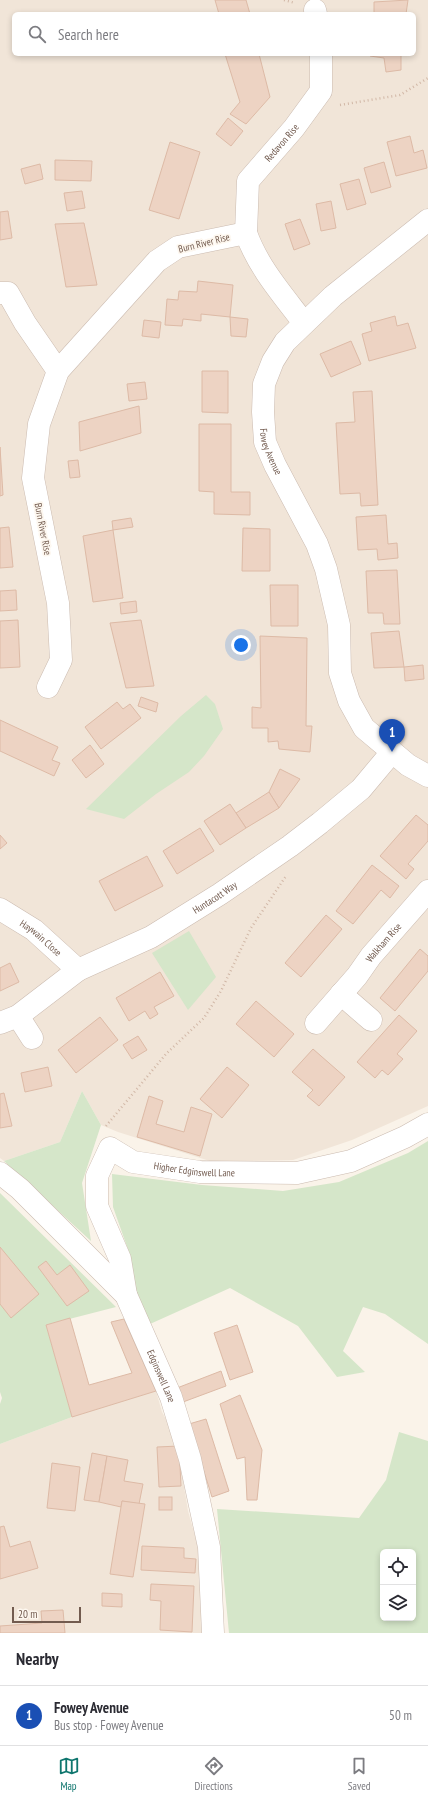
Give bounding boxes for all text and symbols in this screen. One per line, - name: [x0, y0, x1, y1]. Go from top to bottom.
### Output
- search box: [12, 12, 416, 56]
- icon: search: [26, 23, 48, 45]
- text: Search here: [58, 25, 119, 44]
- street label: Redavon Rise: [261, 121, 302, 164]
- street label: Burn River Rise: [177, 230, 231, 256]
- street label: Fowey Avenue: [258, 428, 285, 477]
- street label: Burn River Rise: [32, 502, 54, 556]
- your location: [231, 635, 251, 655]
- pin: 1: [379, 719, 405, 752]
- street label: Huntacott Way: [190, 878, 239, 916]
- street label: Haywain Close: [18, 916, 65, 959]
- street label: Walkham Rise: [362, 920, 404, 965]
- street label: Higher Edginswell Lane: [153, 1159, 235, 1179]
- street label: Edginswell Lane: [144, 1348, 179, 1404]
- map controls: [380, 1549, 416, 1621]
- button: locate: [380, 1549, 416, 1585]
- button: layers: [380, 1585, 416, 1621]
- scale bar: [12, 1605, 81, 1624]
- text: 20 m: [18, 1607, 37, 1621]
- text: Nearby: [16, 1648, 59, 1670]
- text: Fowey Avenue: [54, 1698, 129, 1717]
- text: 1: [26, 1707, 32, 1724]
- text: 50 m: [389, 1707, 412, 1724]
- text: Bus stop · Fowey Avenue: [54, 1717, 164, 1734]
- tab: Map: [58, 1755, 80, 1793]
- tab: Directions: [195, 1755, 233, 1793]
- tab: Saved: [348, 1755, 370, 1793]

